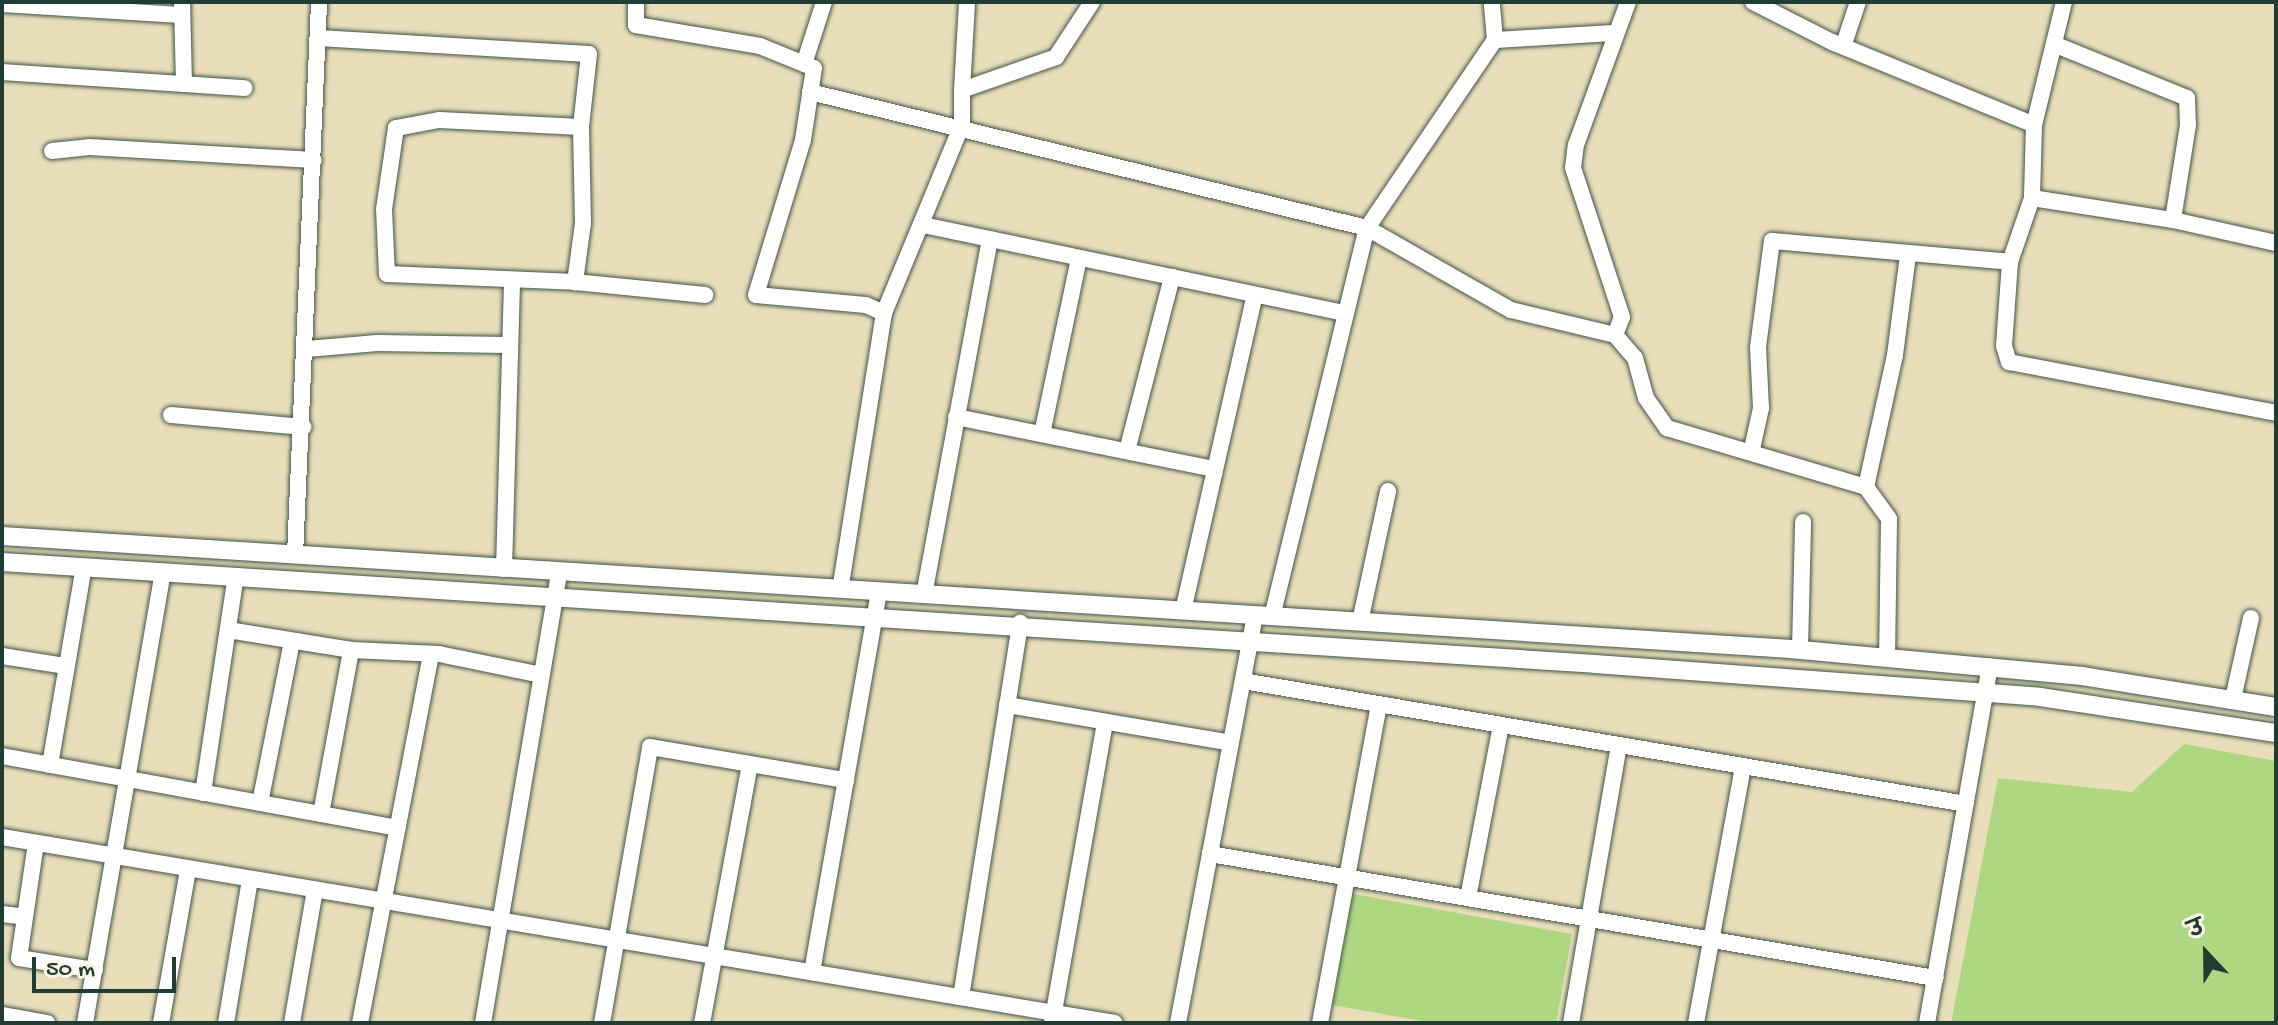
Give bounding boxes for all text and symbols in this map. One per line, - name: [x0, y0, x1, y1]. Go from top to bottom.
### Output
- north arrow: [2166, 913, 2246, 993]
- text: उ: [2185, 916, 2209, 946]
- scale bar: [36, 941, 180, 991]
- text: 50 m: [46, 956, 95, 985]

